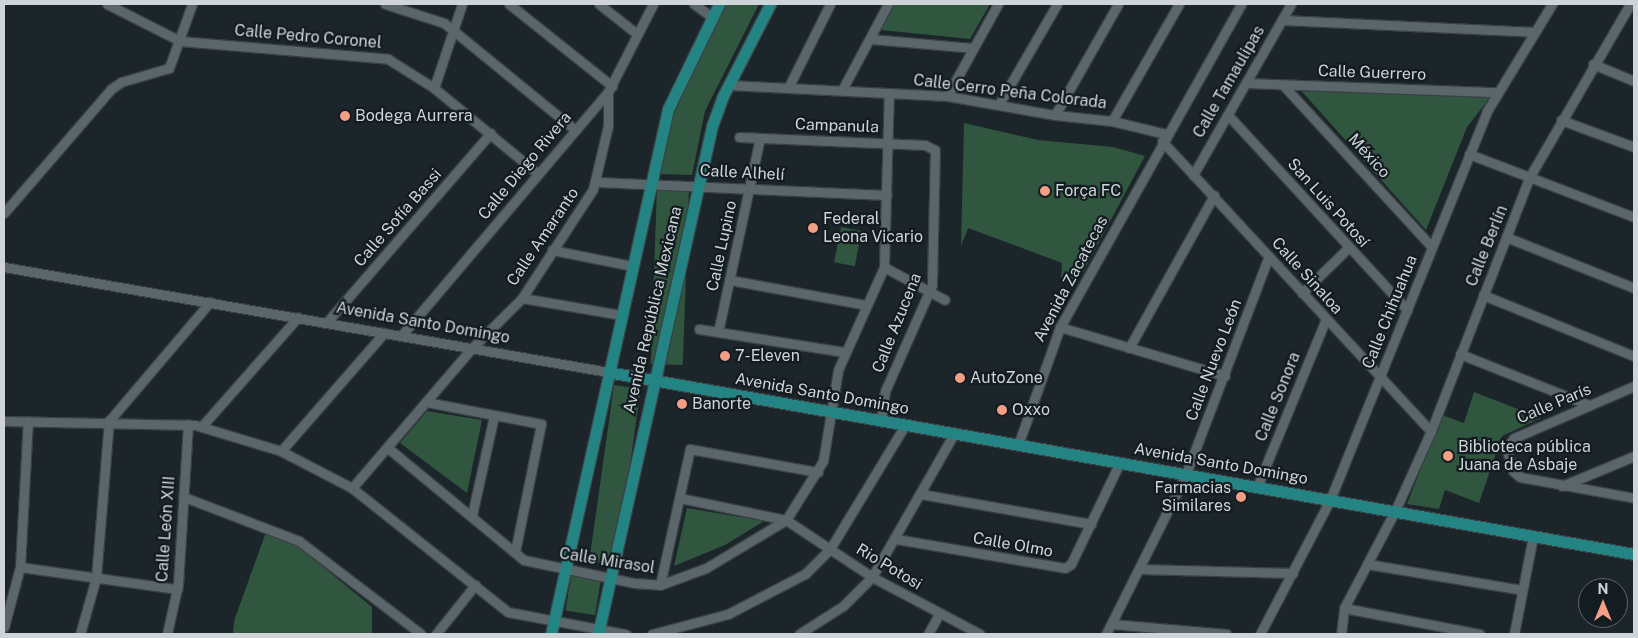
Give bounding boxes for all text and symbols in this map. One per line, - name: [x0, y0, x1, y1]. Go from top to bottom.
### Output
- street label: Calle Pedro Coronel: [233, 21, 383, 53]
- street label: Calle Tamaulipas: [1189, 22, 1269, 142]
- street label: Calle Guerrero: [1317, 62, 1427, 84]
- street label: Calle Cerro Peña Colorada: [912, 71, 1108, 113]
- place label: Bodega Aurrera: [355, 106, 473, 126]
- street label: Calle Diego Rivera: [474, 108, 576, 224]
- marker: Bodega Aurrera: [339, 110, 351, 122]
- street label: Campanula: [795, 115, 879, 137]
- street label: México: [1344, 130, 1394, 182]
- street label: San Luis Potosí: [1283, 155, 1373, 251]
- street label: Calle Alhelí: [699, 161, 785, 185]
- street label: Calle Sofía Bassi: [350, 165, 446, 271]
- place label: Força FC: [1055, 181, 1121, 201]
- street label: Calle Amaranto: [503, 184, 583, 290]
- marker: Força FC: [1039, 185, 1051, 197]
- street label: Calle Lupino: [703, 199, 741, 293]
- street label: Calle Berlín: [1462, 203, 1512, 289]
- street label: Avenida República Mexicana: [620, 205, 686, 415]
- place label: Federal Leona Vicario: [823, 209, 923, 247]
- street label: Avenida Zacatecas: [1030, 213, 1112, 345]
- marker: Federal Leona Vicario: [807, 222, 819, 234]
- street label: Calle Sinaloa: [1267, 234, 1347, 318]
- street label: Calle Chihuahua: [1358, 252, 1422, 372]
- street label: Calle Azucena: [868, 270, 926, 376]
- street label: Calle Nuevo León: [1182, 296, 1246, 424]
- street label: Avenida Santo Domingo: [335, 298, 511, 348]
- place label: 7-Eleven: [735, 346, 800, 366]
- marker: 7-Eleven: [719, 350, 731, 362]
- street label: Calle Sonora: [1251, 350, 1305, 444]
- place label: AutoZone: [970, 368, 1043, 388]
- street label: Avenida Santo Domingo: [734, 369, 910, 419]
- marker: AutoZone: [954, 372, 966, 384]
- street label: Calle París: [1514, 380, 1594, 428]
- place label: Banorte: [692, 394, 751, 414]
- marker: Banorte: [676, 398, 688, 410]
- place label: Oxxo: [1012, 400, 1050, 420]
- marker: Oxxo: [996, 404, 1008, 416]
- place label: Biblioteca pública Juana de Asbaje: [1458, 437, 1591, 475]
- street label: Avenida Santo Domingo: [1133, 439, 1309, 489]
- marker: Biblioteca pública Juana de Asbaje: [1442, 450, 1454, 462]
- street label: Calle León XIII: [153, 475, 179, 583]
- place label: Farmacias Similares: [1154, 478, 1231, 516]
- marker: Farmacias Similares: [1235, 491, 1247, 503]
- street label: Calle Olmo: [971, 529, 1055, 561]
- street label: Rio Potosi: [853, 540, 925, 594]
- street label: Calle Mirasol: [558, 544, 656, 578]
- north arrow: [1578, 578, 1628, 628]
- text: N: [1598, 581, 1608, 597]

